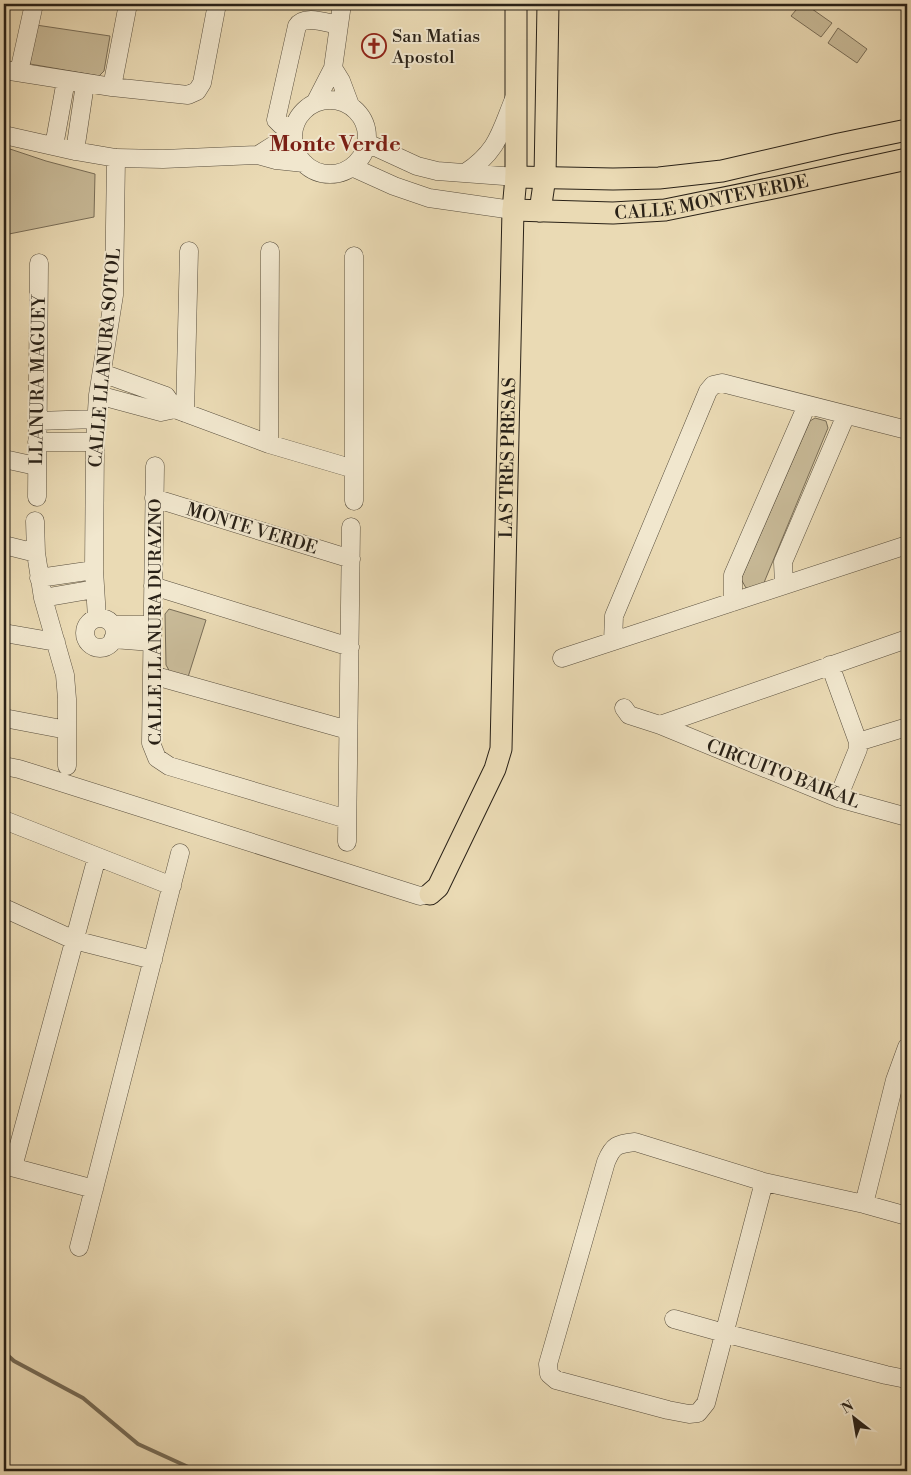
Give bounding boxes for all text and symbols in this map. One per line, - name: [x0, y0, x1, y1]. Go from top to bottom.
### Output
- place label: San Matias Apostol: [391, 25, 480, 69]
- church icon: San Matias Apostol: [361, 33, 387, 59]
- district label: Monte Verde: [269, 131, 401, 158]
- street label: CALLE MONTEVERDE: [614, 169, 811, 224]
- street label: CALLE LLANURA SOTOL: [84, 247, 126, 469]
- street label: LLANURA MAGUEY: [25, 294, 51, 465]
- street label: LAS TRES PRESAS: [494, 377, 521, 538]
- street label: CALLE LLANURA DURAZNO: [144, 498, 167, 746]
- street label: MONTE VERDE: [184, 498, 320, 560]
- street label: CIRCUITO BAIKAL: [703, 734, 863, 814]
- north arrow: [828, 1392, 878, 1442]
- text: N: [838, 1397, 857, 1418]

